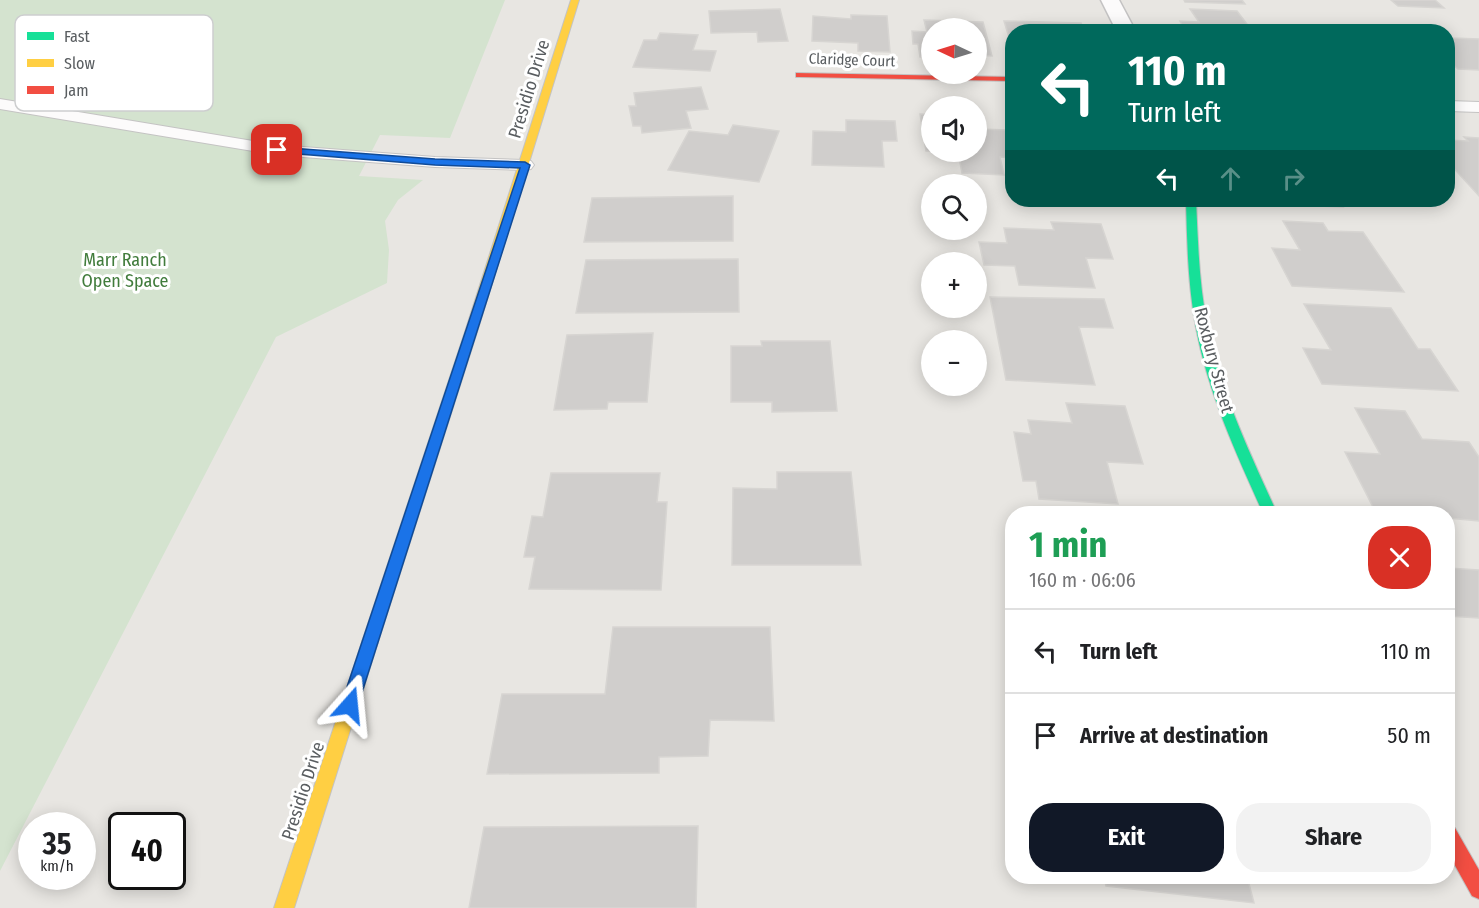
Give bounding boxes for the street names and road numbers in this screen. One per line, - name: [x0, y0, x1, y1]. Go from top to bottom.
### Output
- street label: Presidio Drive: [504, 37, 554, 141]
- street label: Claridge Court: [808, 49, 896, 71]
- street label: Roxbury Street: [1189, 305, 1239, 415]
- street label: Presidio Drive: [277, 739, 329, 843]

